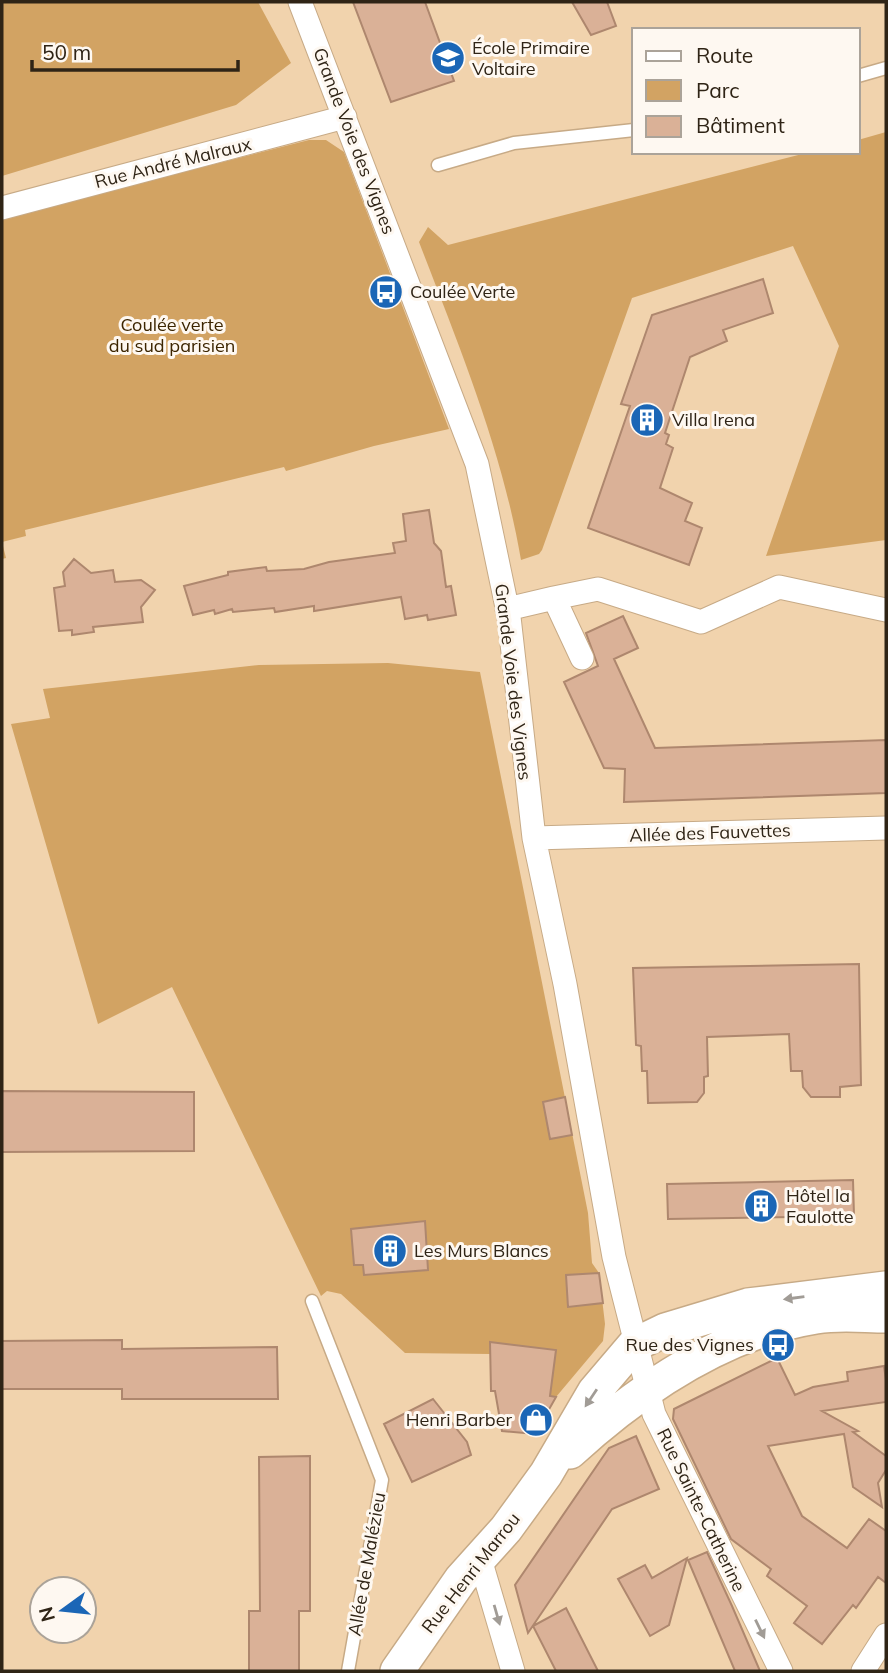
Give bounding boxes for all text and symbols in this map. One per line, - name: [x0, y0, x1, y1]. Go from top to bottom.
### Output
- scale bar: [32, 28, 238, 72]
- legend: [632, 28, 860, 154]
- place label: École Primaire Voltaire: [472, 36, 590, 80]
- text: 50 m: [42, 39, 91, 65]
- school or university icon: École Primaire Voltaire: [429, 39, 467, 77]
- text: Route: [696, 42, 753, 68]
- street label: Grande Voie des Vignes: [308, 44, 401, 237]
- text: Parc: [696, 77, 740, 103]
- text: Bâtiment: [696, 112, 785, 138]
- street label: Rue André Malraux: [92, 132, 254, 193]
- bus stop icon: Coulée Verte: [367, 273, 405, 311]
- place label: Coulée Verte: [410, 280, 515, 303]
- park label: Coulée verte du sud parisien: [109, 313, 235, 357]
- building icon: Villa Irena: [628, 401, 666, 439]
- place label: Villa Irena: [672, 408, 755, 431]
- street label: Grande Voie des Vignes: [490, 582, 537, 782]
- street label: Allée des Fauvettes: [629, 818, 791, 847]
- place label: Hôtel la Faulotte: [786, 1184, 853, 1228]
- building icon: Hôtel la Faulotte: [742, 1187, 780, 1225]
- building icon: Les Murs Blancs: [371, 1232, 409, 1270]
- place label: Les Murs Blancs: [414, 1239, 549, 1262]
- one-way arrow: [783, 1293, 805, 1304]
- bus stop icon: Rue des Vignes: [759, 1326, 797, 1364]
- place label: Rue des Vignes: [625, 1333, 754, 1356]
- one-way arrow: [585, 1388, 598, 1407]
- shop icon: Henri Barber: [517, 1401, 555, 1439]
- place label: Henri Barber: [406, 1408, 512, 1431]
- street label: Rue Sainte-Catherine: [652, 1424, 751, 1595]
- street label: Allée de Malézieu: [343, 1490, 390, 1638]
- street label: Rue Henri Marrou: [416, 1508, 525, 1638]
- north arrow: [28, 1575, 98, 1645]
- text: N: [33, 1604, 60, 1624]
- one-way arrow: [492, 1605, 502, 1626]
- one-way arrow: [754, 1619, 765, 1639]

